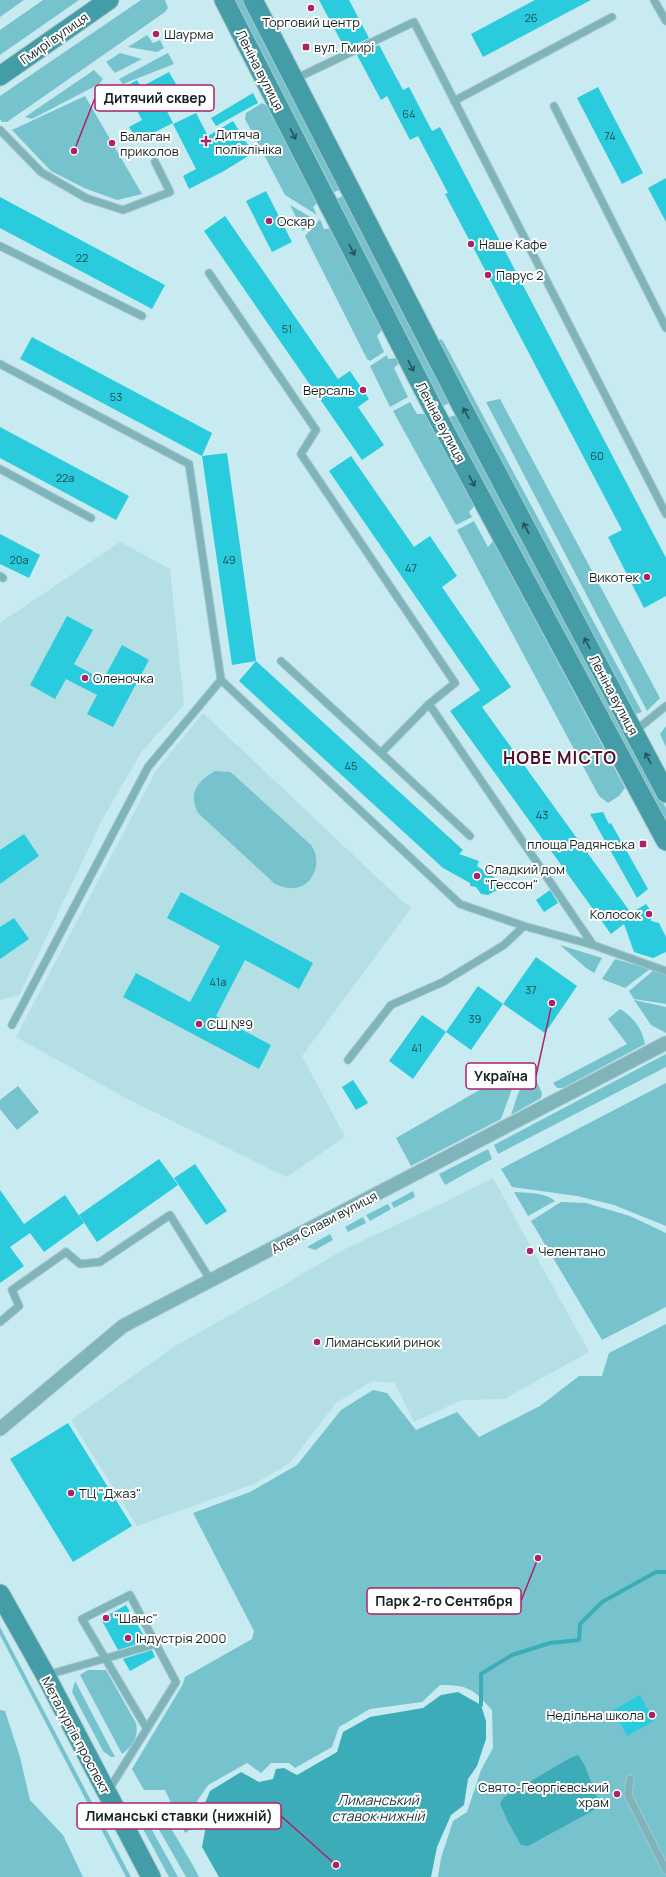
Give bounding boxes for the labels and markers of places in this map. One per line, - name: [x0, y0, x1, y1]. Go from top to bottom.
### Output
- marker: Торговий центр: [306, 3, 316, 13]
- place label: Торговий центр: [262, 13, 360, 31]
- place label: Шаурма: [164, 25, 213, 43]
- marker: Шаурма: [151, 29, 161, 39]
- place label: вул. Гмирi: [314, 38, 374, 56]
- marker: вул. Гмирi: [301, 42, 311, 52]
- callout: Дитячий сквер: [95, 85, 214, 111]
- place label: Дитяча поліклініка: [215, 125, 282, 158]
- place label: Балаган приколов: [120, 127, 179, 160]
- marker: Дитяча поліклініка: [200, 135, 212, 147]
- marker: Балаган приколов: [107, 138, 117, 148]
- place label: Оскар: [277, 212, 315, 230]
- marker: Оскар: [264, 216, 274, 226]
- place label: Наше Кафе: [479, 235, 547, 253]
- marker: Наше Кафе: [466, 239, 476, 249]
- place label: Парус 2: [496, 266, 543, 284]
- marker: Парус 2: [483, 270, 493, 280]
- place label: Версаль: [303, 381, 355, 399]
- marker: Версаль: [358, 385, 368, 395]
- place label: Викотек: [589, 568, 640, 586]
- marker: Викотек: [642, 572, 652, 582]
- place label: Оленочка: [93, 669, 154, 687]
- marker: Оленочка: [80, 673, 90, 683]
- place label: площа Радянська: [527, 835, 635, 853]
- marker: площа Радянська: [638, 839, 648, 849]
- place label: Сладкий дом "Гессон": [485, 860, 565, 893]
- marker: Сладкий дом "Гессон": [472, 871, 482, 881]
- place label: Колосок: [590, 905, 642, 923]
- marker: Колосок: [644, 909, 654, 919]
- place label: СШ №9: [207, 1015, 253, 1033]
- marker: СШ №9: [194, 1019, 204, 1029]
- callout: Україна: [466, 1063, 536, 1089]
- place label: Челентано: [538, 1242, 606, 1260]
- marker: Челентано: [525, 1246, 535, 1256]
- place label: Лиманський ринок: [325, 1333, 441, 1351]
- marker: Лиманський ринок: [312, 1337, 322, 1347]
- place label: ТЦ "Джаз": [79, 1484, 141, 1502]
- marker: ТЦ "Джаз": [66, 1488, 76, 1498]
- callout: Парк 2-го Сентября: [367, 1588, 521, 1614]
- place label: "Шанс": [114, 1609, 158, 1627]
- marker: "Шанс": [101, 1613, 111, 1623]
- place label: Індустрія 2000: [136, 1629, 226, 1647]
- marker: Індустрія 2000: [123, 1633, 133, 1643]
- place label: Недільна школа: [546, 1706, 644, 1724]
- marker: Недільна школа: [647, 1710, 657, 1720]
- place label: Свято-Георгієвський храм: [478, 1778, 609, 1811]
- marker: Свято-Георгієвський храм: [612, 1789, 622, 1799]
- callout: Лиманські ставки (нижній): [77, 1803, 281, 1829]

